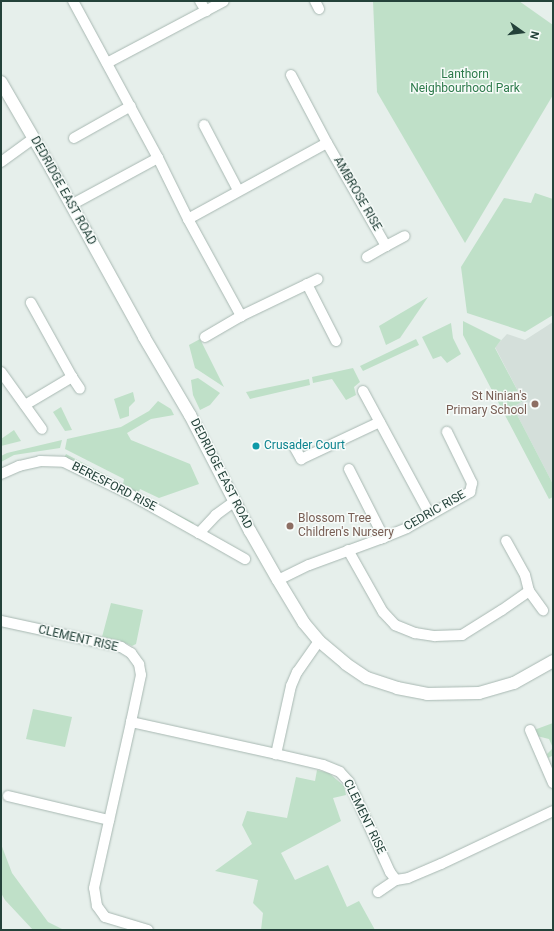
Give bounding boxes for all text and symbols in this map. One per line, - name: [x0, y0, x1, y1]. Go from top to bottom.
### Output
- north arrow: [502, 12, 542, 52]
- text: N: [527, 30, 541, 40]
- park label: Lanthorn Neighbourhood Park: [410, 68, 520, 96]
- street label: DEDRIDGE EAST ROAD: [27, 134, 99, 248]
- street label: AMBROSE RISE: [330, 154, 384, 234]
- place label: St Ninian's Primary School: [446, 390, 527, 418]
- marker: St Ninian's Primary School: [530, 399, 540, 409]
- street label: DEDRIDGE EAST ROAD: [187, 416, 255, 532]
- place label: Crusader Court: [264, 439, 345, 453]
- marker: Crusader Court: [251, 441, 261, 451]
- street label: BERESFORD RISE: [69, 459, 159, 515]
- street label: CEDRIC RISE: [402, 488, 468, 534]
- place label: Blossom Tree Children's Nursery: [298, 512, 394, 540]
- marker: Blossom Tree Children's Nursery: [285, 521, 295, 531]
- street label: CLEMENT RISE: [37, 623, 119, 655]
- street label: CLEMENT RISE: [340, 777, 388, 857]

